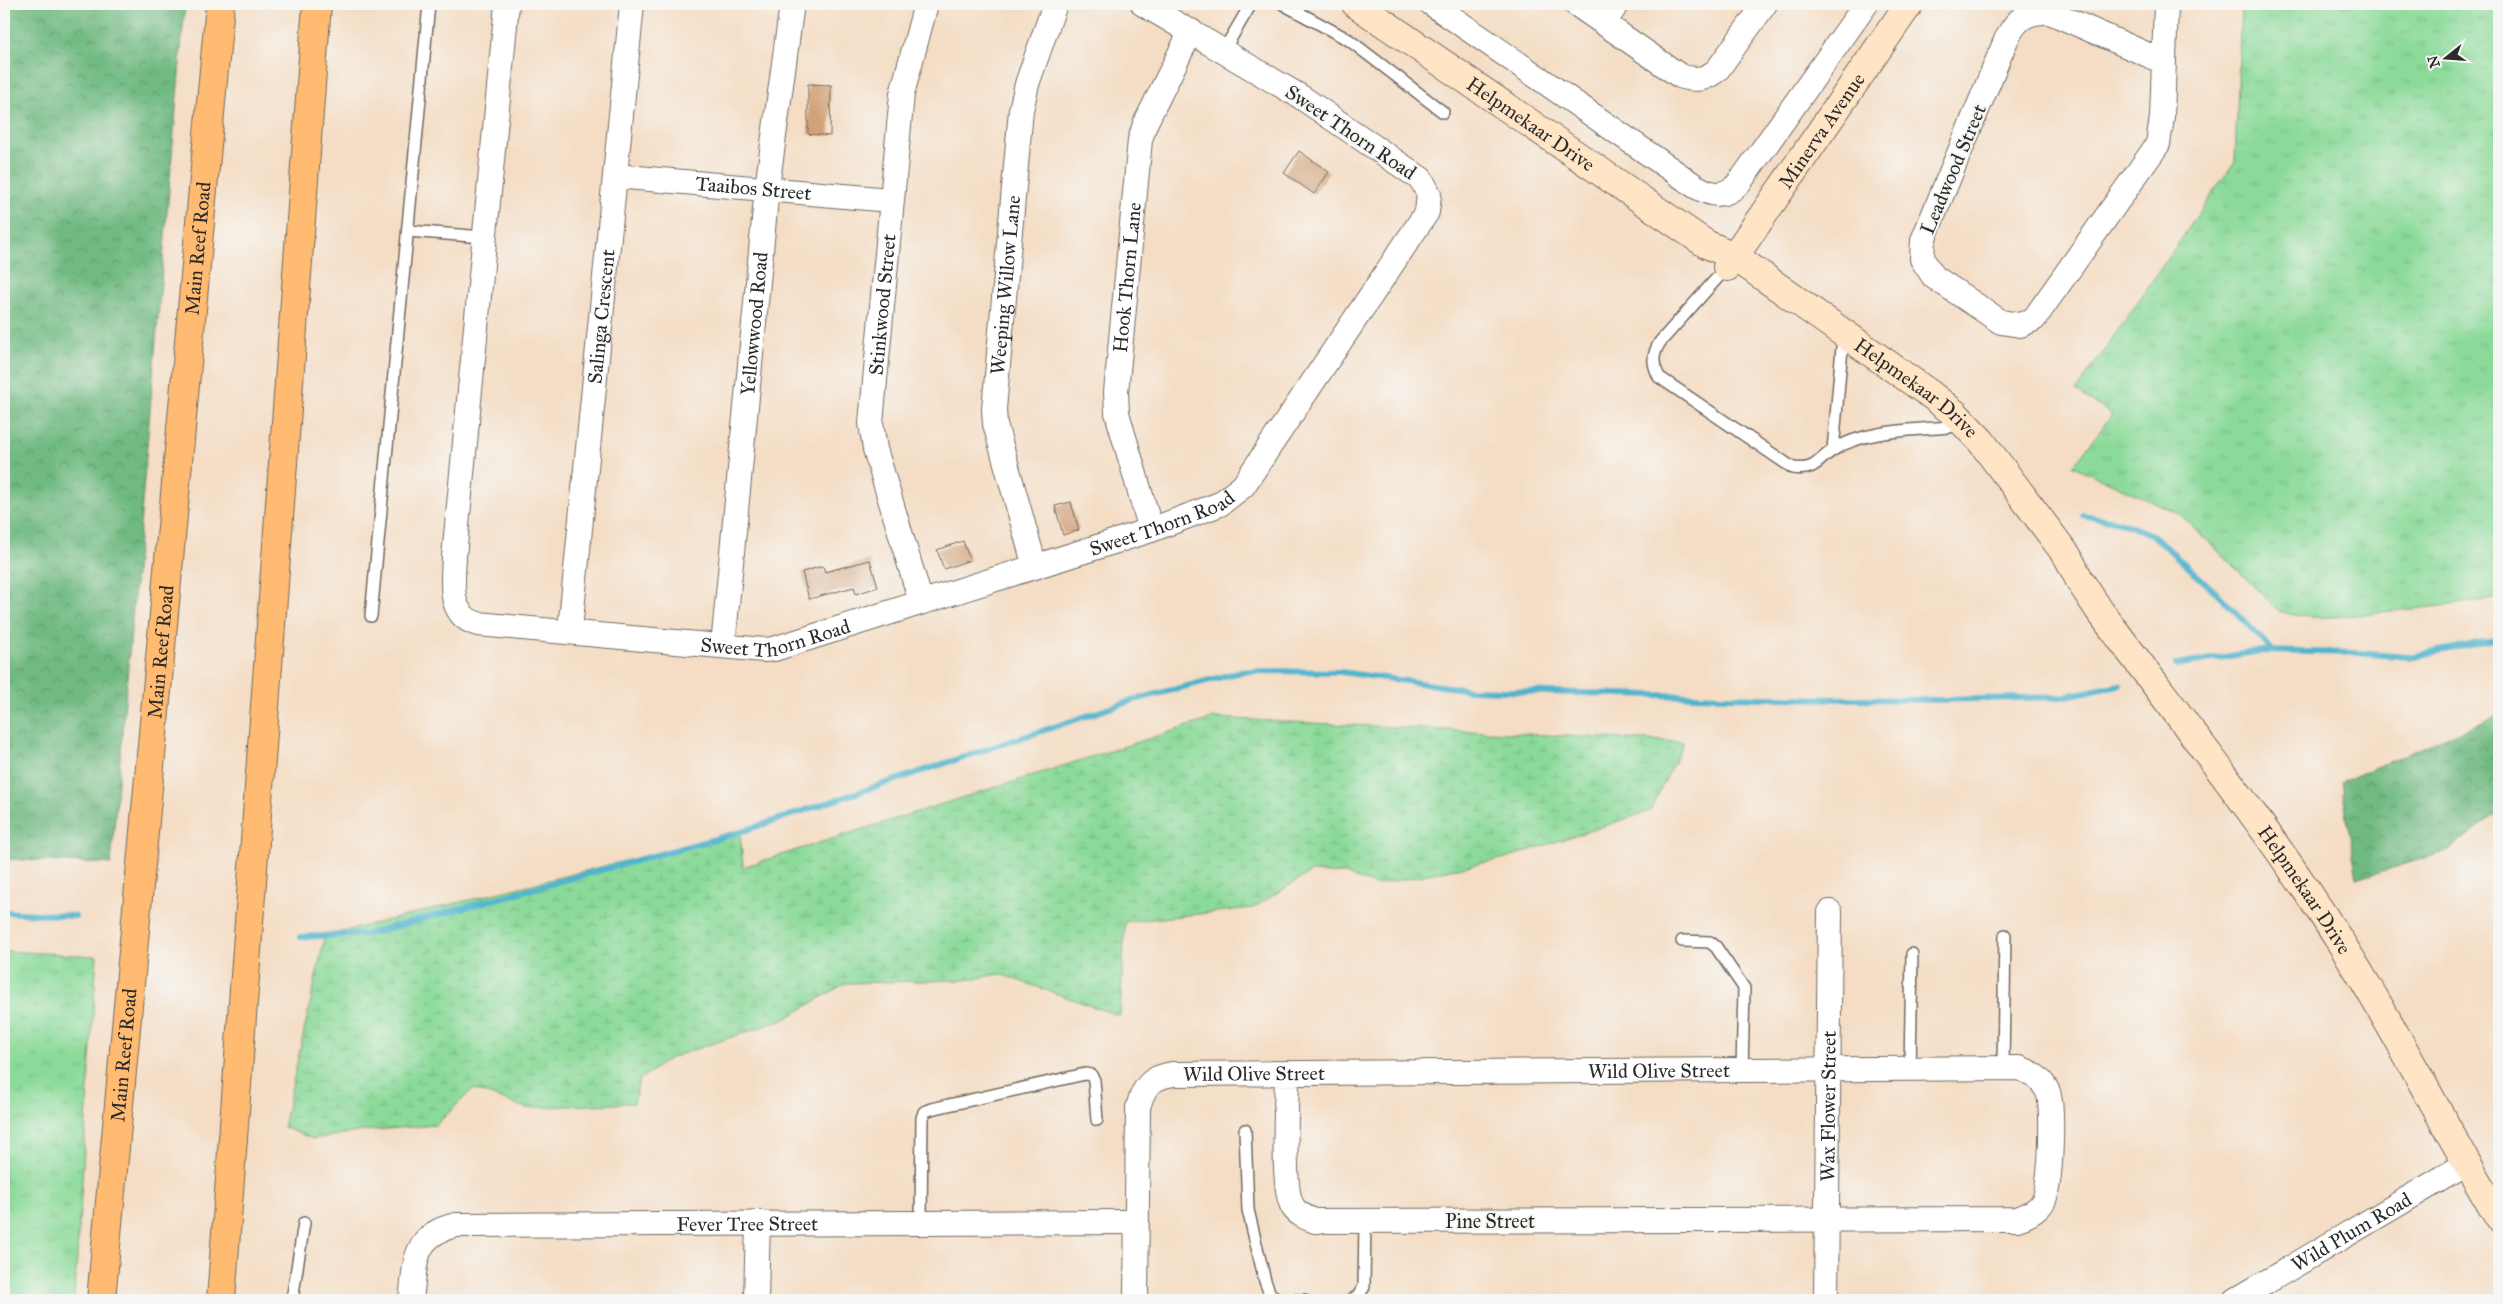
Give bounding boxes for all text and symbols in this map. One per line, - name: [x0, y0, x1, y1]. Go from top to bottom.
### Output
- north arrow: [2420, 32, 2470, 82]
- text: N: [2424, 53, 2444, 70]
- street label: Minerva Avenue: [1773, 68, 1870, 193]
- street label: Helpmekaar Drive: [1462, 72, 1600, 176]
- street label: Sweet Thorn Road: [1281, 79, 1421, 185]
- street label: Leadwood Street: [1915, 100, 1991, 238]
- street label: Taaibos Street: [695, 171, 812, 205]
- street label: Main Reef Road: [179, 181, 216, 316]
- street label: Weeping Willow Lane: [985, 194, 1025, 376]
- street label: Hook Thorn Lane: [1108, 201, 1146, 354]
- street label: Stinkwood Street: [864, 233, 901, 376]
- street label: Salinga Crescent: [582, 248, 620, 385]
- street label: Yellowwood Road: [735, 251, 773, 396]
- street label: Helpmekaar Drive: [1850, 333, 1983, 443]
- street label: Sweet Thorn Road: [1086, 485, 1239, 561]
- street label: Main Reef Road: [142, 584, 179, 720]
- street label: Sweet Thorn Road: [700, 614, 853, 662]
- street label: Helpmekaar Drive: [2253, 821, 2357, 958]
- street label: Main Reef Road: [105, 987, 142, 1123]
- street label: Wax Flower Street: [1815, 1030, 1841, 1182]
- street label: Wild Olive Street: [1588, 1058, 1730, 1083]
- street label: Wild Olive Street: [1183, 1061, 1325, 1086]
- street label: Wild Plum Road: [2287, 1187, 2416, 1277]
- street label: Pine Street: [1445, 1209, 1535, 1233]
- street label: Fever Tree Street: [676, 1211, 818, 1236]

